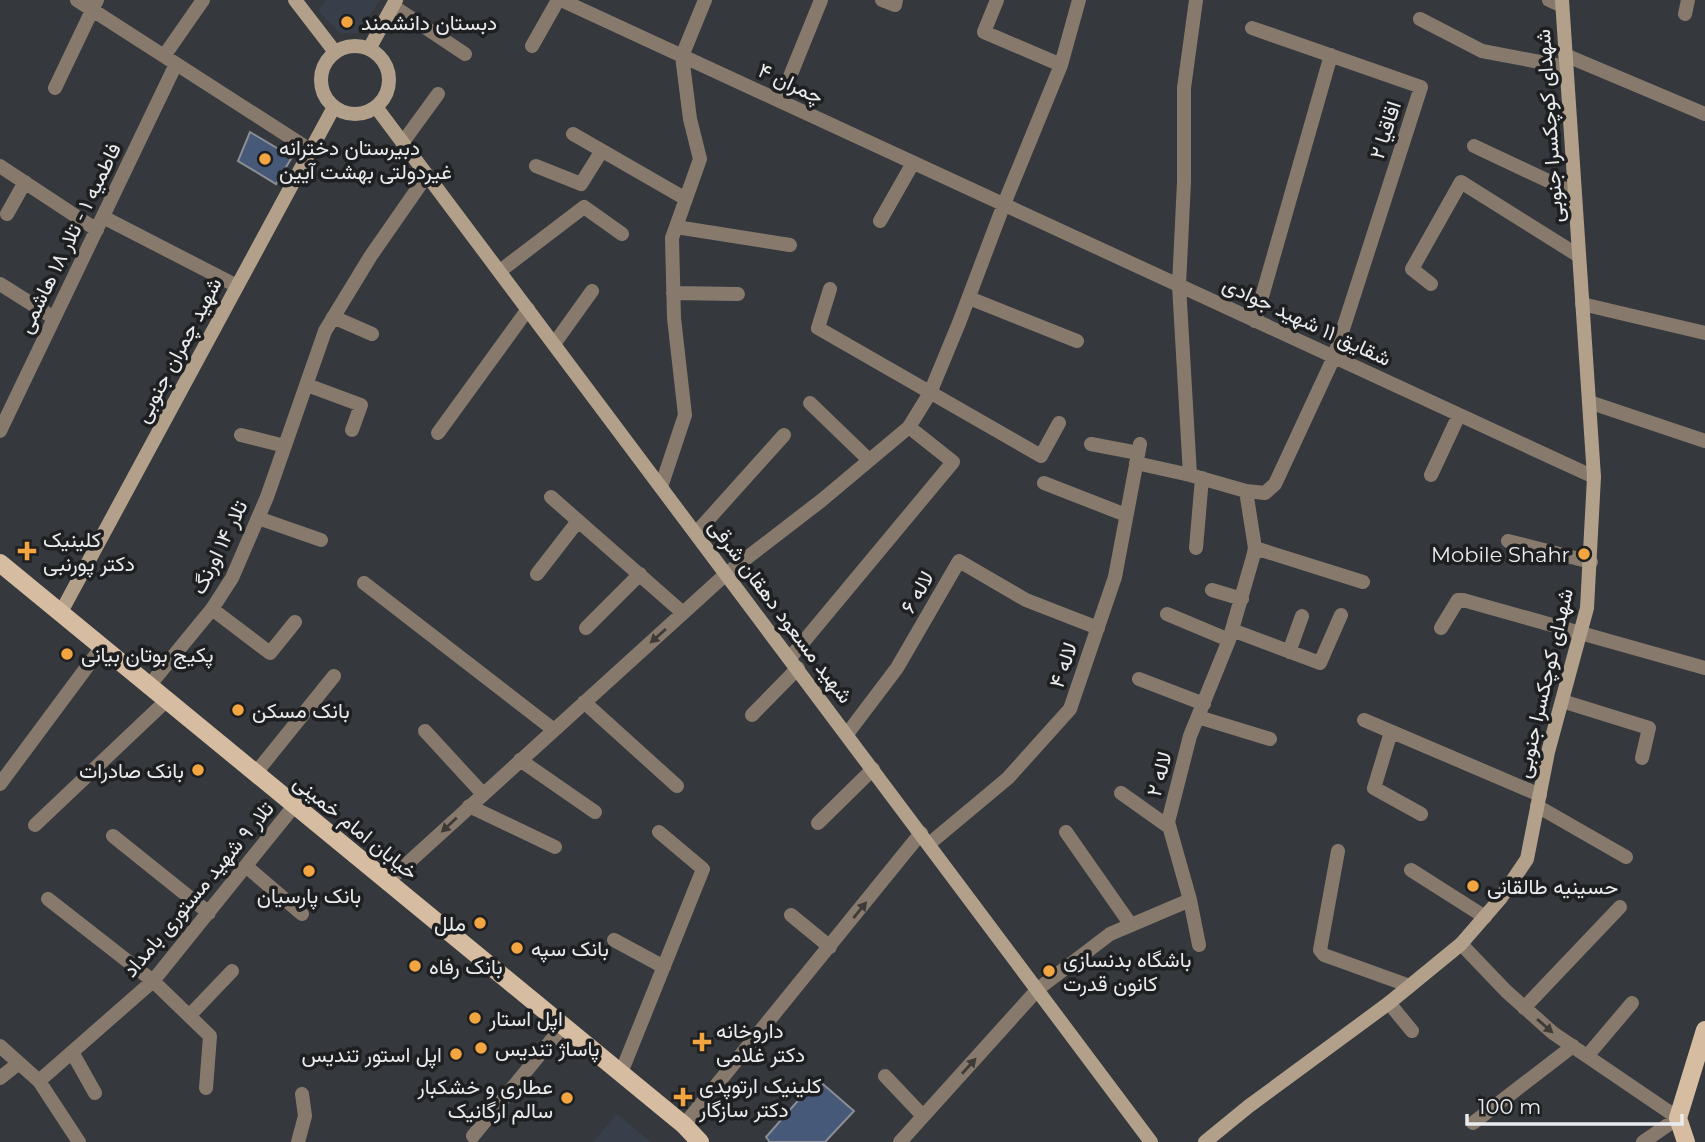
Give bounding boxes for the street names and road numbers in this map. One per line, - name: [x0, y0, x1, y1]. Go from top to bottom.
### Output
- street label: شهدای کوچکسرا جنوبی: [1530, 28, 1570, 224]
- street label: چمران ۴: [753, 57, 828, 111]
- street label: اقاقیا ۲: [1364, 98, 1406, 162]
- street label: فاطمیه ۱ - تلار ۱۸ هاشمی: [12, 139, 127, 338]
- street label: شقایق ۱۱ شهید جوادی: [1218, 271, 1395, 372]
- street label: شهید چمران جنوبی: [129, 273, 229, 428]
- street label: تلار ۱۴ اورنگ: [185, 496, 253, 599]
- street label: شهید مسعود دهقان شرقی: [703, 514, 858, 709]
- street label: لاله ۶: [895, 566, 939, 618]
- street label: شهدای کوچکسرا جنوبی: [1510, 586, 1580, 781]
- street label: لاله ۴: [1044, 639, 1082, 691]
- street label: لاله ۲: [1141, 749, 1177, 799]
- street label: خیابان امام خمینی: [288, 769, 423, 886]
- street label: تلار ۹ شهید مستوری بامداد: [117, 796, 280, 983]

